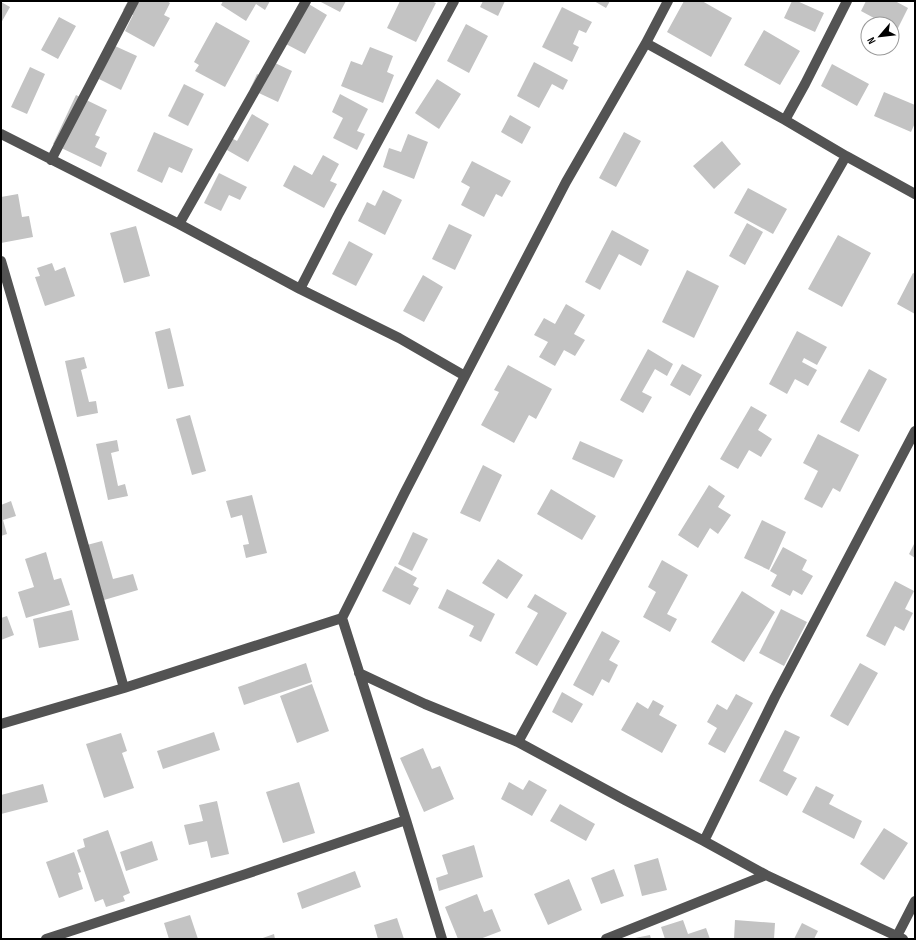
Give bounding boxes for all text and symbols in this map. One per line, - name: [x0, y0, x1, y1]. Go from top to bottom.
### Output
- north arrow: [860, 16, 900, 56]
- text: N: [864, 35, 879, 46]

